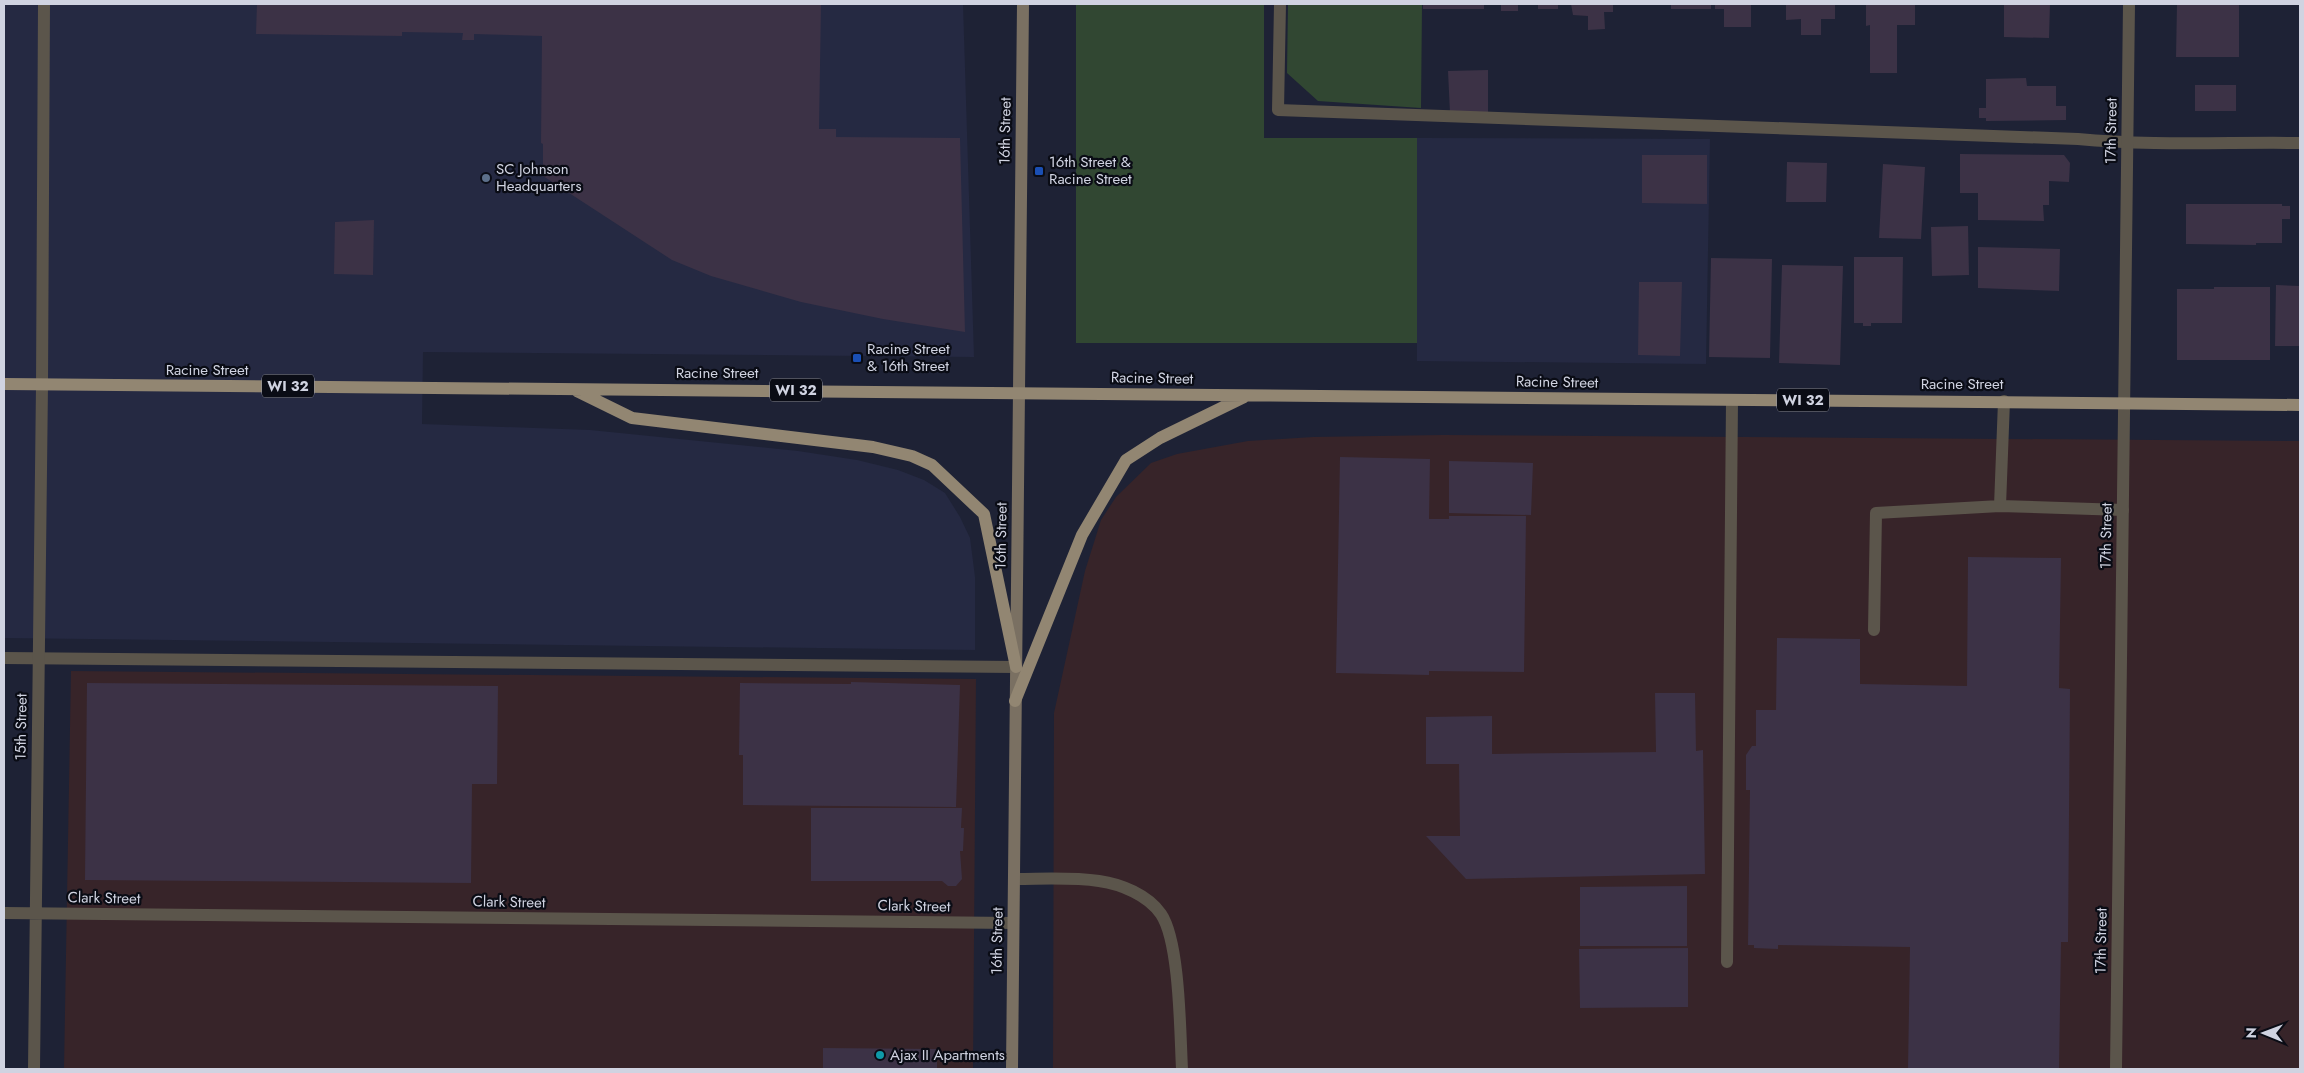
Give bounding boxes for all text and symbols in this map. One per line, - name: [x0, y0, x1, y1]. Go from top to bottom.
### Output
- street label: 16th Street: [993, 97, 1017, 165]
- street label: 17th Street: [2099, 97, 2123, 164]
- place label: 16th Street & Racine Street: [1049, 151, 1132, 190]
- place label: SC Johnson Headquarters: [496, 158, 582, 197]
- marker: 16th Street & Racine Street: [1033, 165, 1045, 177]
- marker: SC Johnson Headquarters: [480, 172, 492, 184]
- place label: Racine Street & 16th Street: [867, 338, 950, 377]
- marker: Racine Street & 16th Street: [851, 352, 863, 364]
- street label: Racine Street: [166, 359, 249, 381]
- street label: Racine Street: [676, 362, 759, 384]
- street label: Racine Street: [1111, 366, 1194, 390]
- street label: Racine Street: [1516, 370, 1599, 394]
- street label: Racine Street: [1921, 373, 2004, 395]
- road number: WI 32: [262, 374, 314, 398]
- road number: WI 32: [770, 378, 822, 402]
- road number: WI 32: [1777, 388, 1829, 412]
- street label: 16th Street: [989, 502, 1013, 570]
- street label: 17th Street: [2094, 502, 2118, 569]
- street label: 15th Street: [9, 693, 33, 761]
- street label: Clark Street: [67, 886, 141, 910]
- street label: Clark Street: [472, 890, 546, 914]
- street label: Clark Street: [877, 894, 951, 918]
- street label: 16th Street: [985, 907, 1009, 975]
- street label: 17th Street: [2089, 907, 2113, 974]
- north arrow: [2239, 1008, 2289, 1058]
- text: N: [2241, 1027, 2261, 1039]
- place label: Ajax II Apartments: [890, 1044, 1005, 1066]
- marker: Ajax II Apartments: [874, 1049, 886, 1061]

